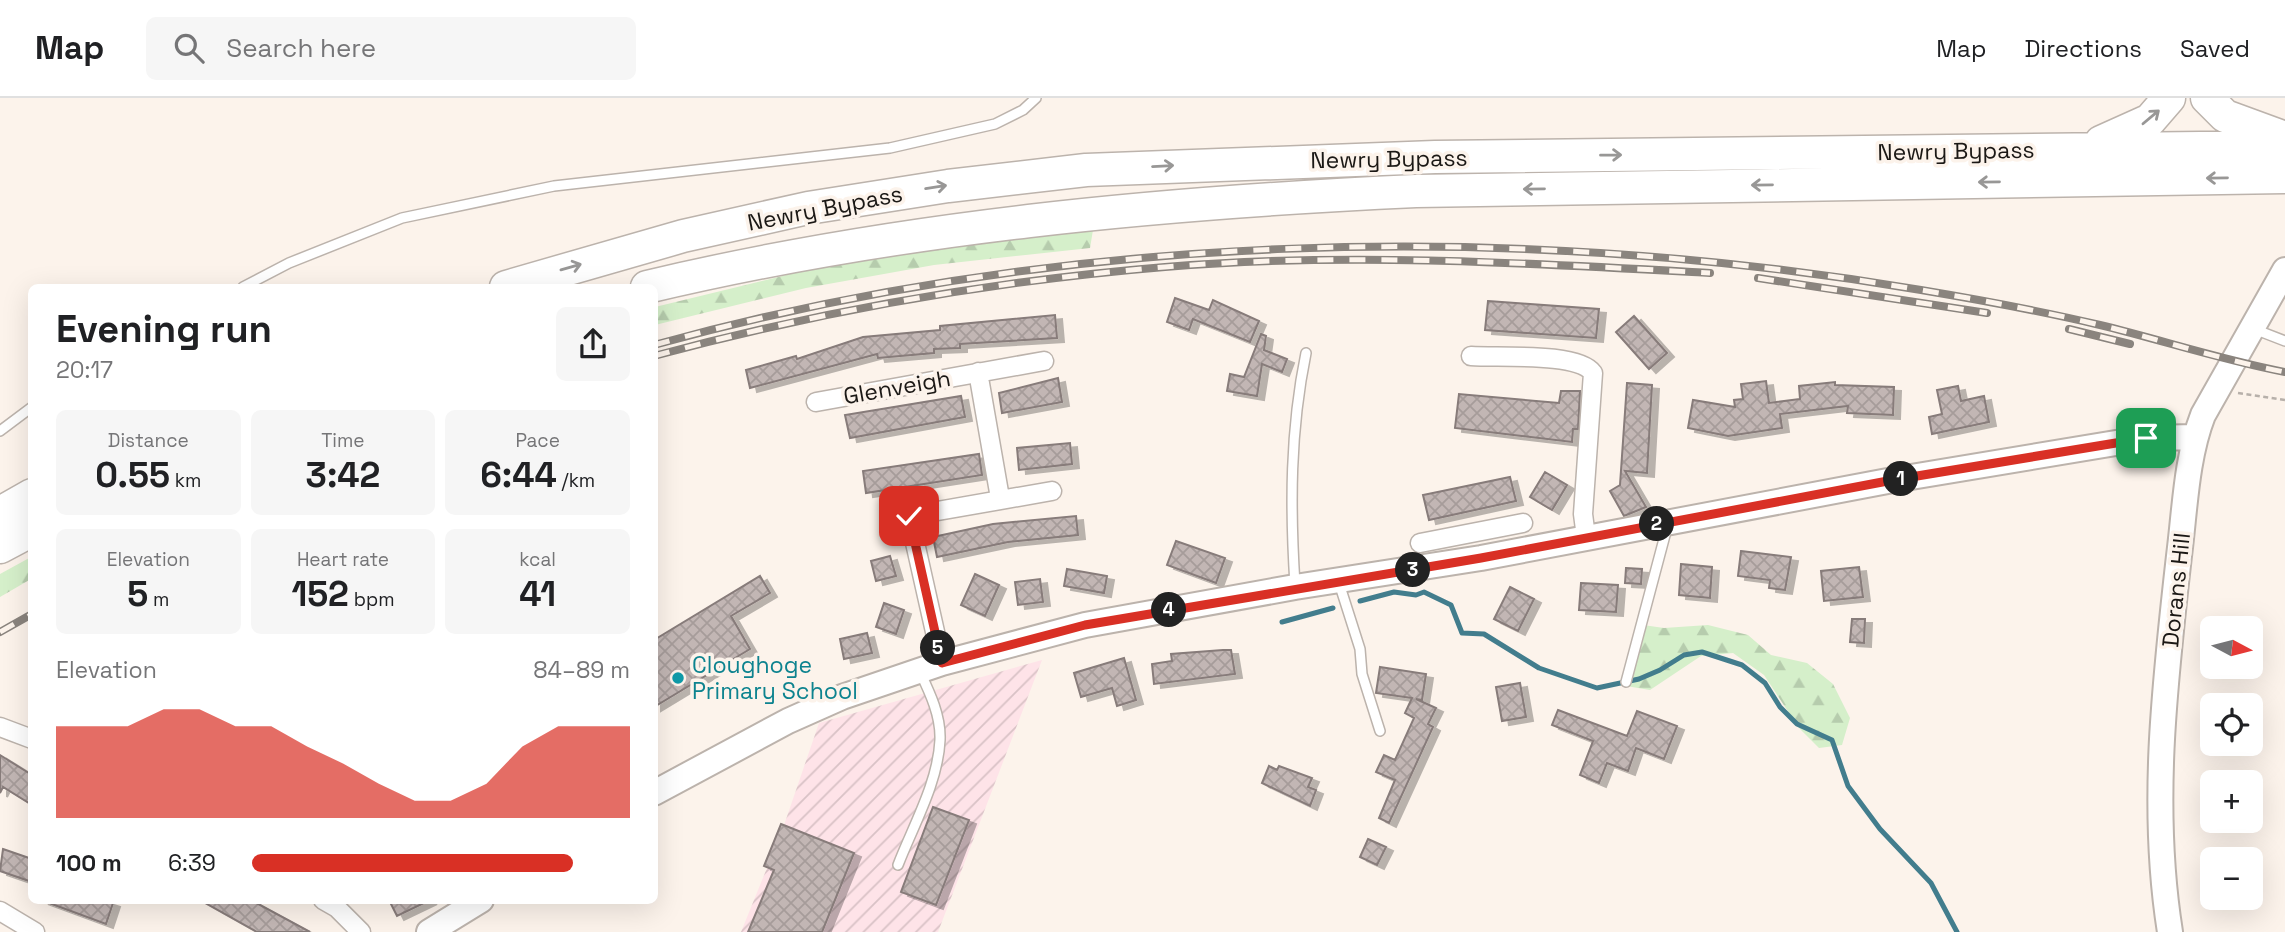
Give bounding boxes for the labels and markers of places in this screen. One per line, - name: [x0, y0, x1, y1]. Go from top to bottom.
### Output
- pin: [2116, 408, 2176, 468]
- pin: 1: [1884, 462, 1918, 496]
- pin: [879, 486, 939, 546]
- pin: 2: [1640, 506, 1674, 542]
- pin: 3: [1396, 552, 1430, 588]
- pin: 4: [1152, 592, 1186, 628]
- pin: 5: [920, 630, 956, 666]
- place label: Cloughoge Primary School: [692, 650, 858, 706]
- marker: Cloughoge Primary School: [670, 670, 686, 686]

